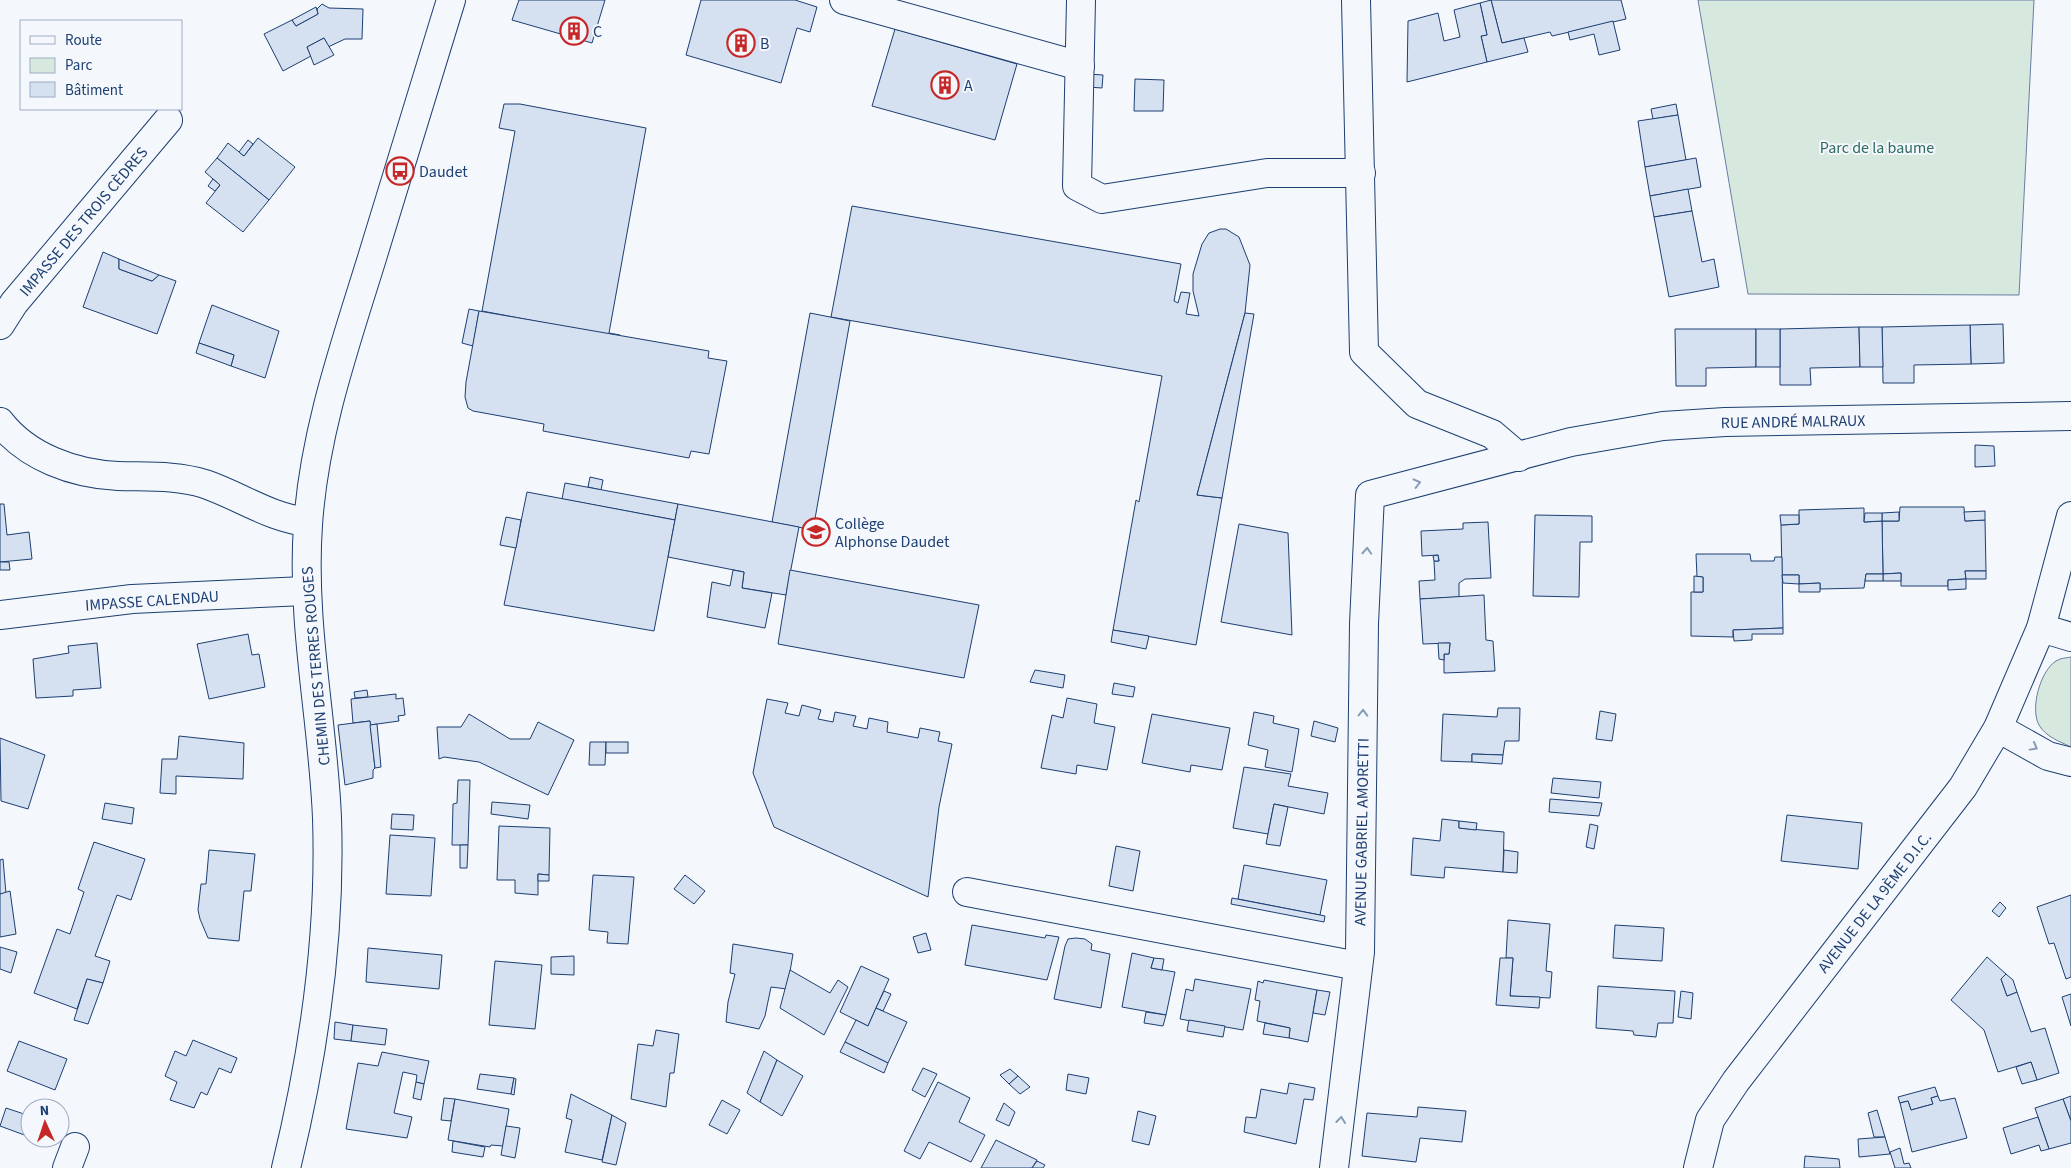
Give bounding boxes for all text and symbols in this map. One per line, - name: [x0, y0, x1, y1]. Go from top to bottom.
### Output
- building icon: C: [559, 16, 589, 46]
- legend: [20, 20, 182, 110]
- place label: C: [593, 21, 602, 43]
- building icon: B: [726, 28, 756, 58]
- text: Route: [65, 30, 102, 51]
- place label: B: [760, 33, 769, 55]
- text: Parc: [65, 55, 92, 76]
- building icon: A: [930, 70, 960, 100]
- place label: A: [964, 75, 973, 97]
- text: Bâtiment: [65, 80, 123, 101]
- park label: Parc de la baume: [1820, 137, 1934, 159]
- street label: IMPASSE DES TROIS CÈDRES: [15, 142, 153, 301]
- bus stop icon: Daudet: [385, 156, 415, 186]
- place label: Daudet: [419, 161, 468, 183]
- street label: RUE ANDRÉ MALRAUX: [1721, 410, 1866, 434]
- one-way arrow: [1413, 478, 1422, 489]
- place label: Collège Alphonse Daudet: [835, 513, 950, 553]
- school or university icon: Collège Alphonse Daudet: [801, 517, 831, 547]
- one-way arrow: [1362, 547, 1373, 555]
- street label: CHEMIN DES TERRES ROUGES: [296, 565, 336, 766]
- street label: IMPASSE CALENDAU: [84, 585, 220, 617]
- one-way arrow: [1358, 709, 1368, 717]
- street label: AVENUE GABRIEL AMORETTI: [1349, 738, 1375, 926]
- one-way arrow: [2028, 741, 2037, 751]
- street label: AVENUE DE LA 9ÈME D.I.C.: [1813, 828, 1937, 978]
- north arrow: [20, 1098, 70, 1148]
- text: N: [39, 1101, 50, 1121]
- one-way arrow: [1335, 1115, 1346, 1123]

